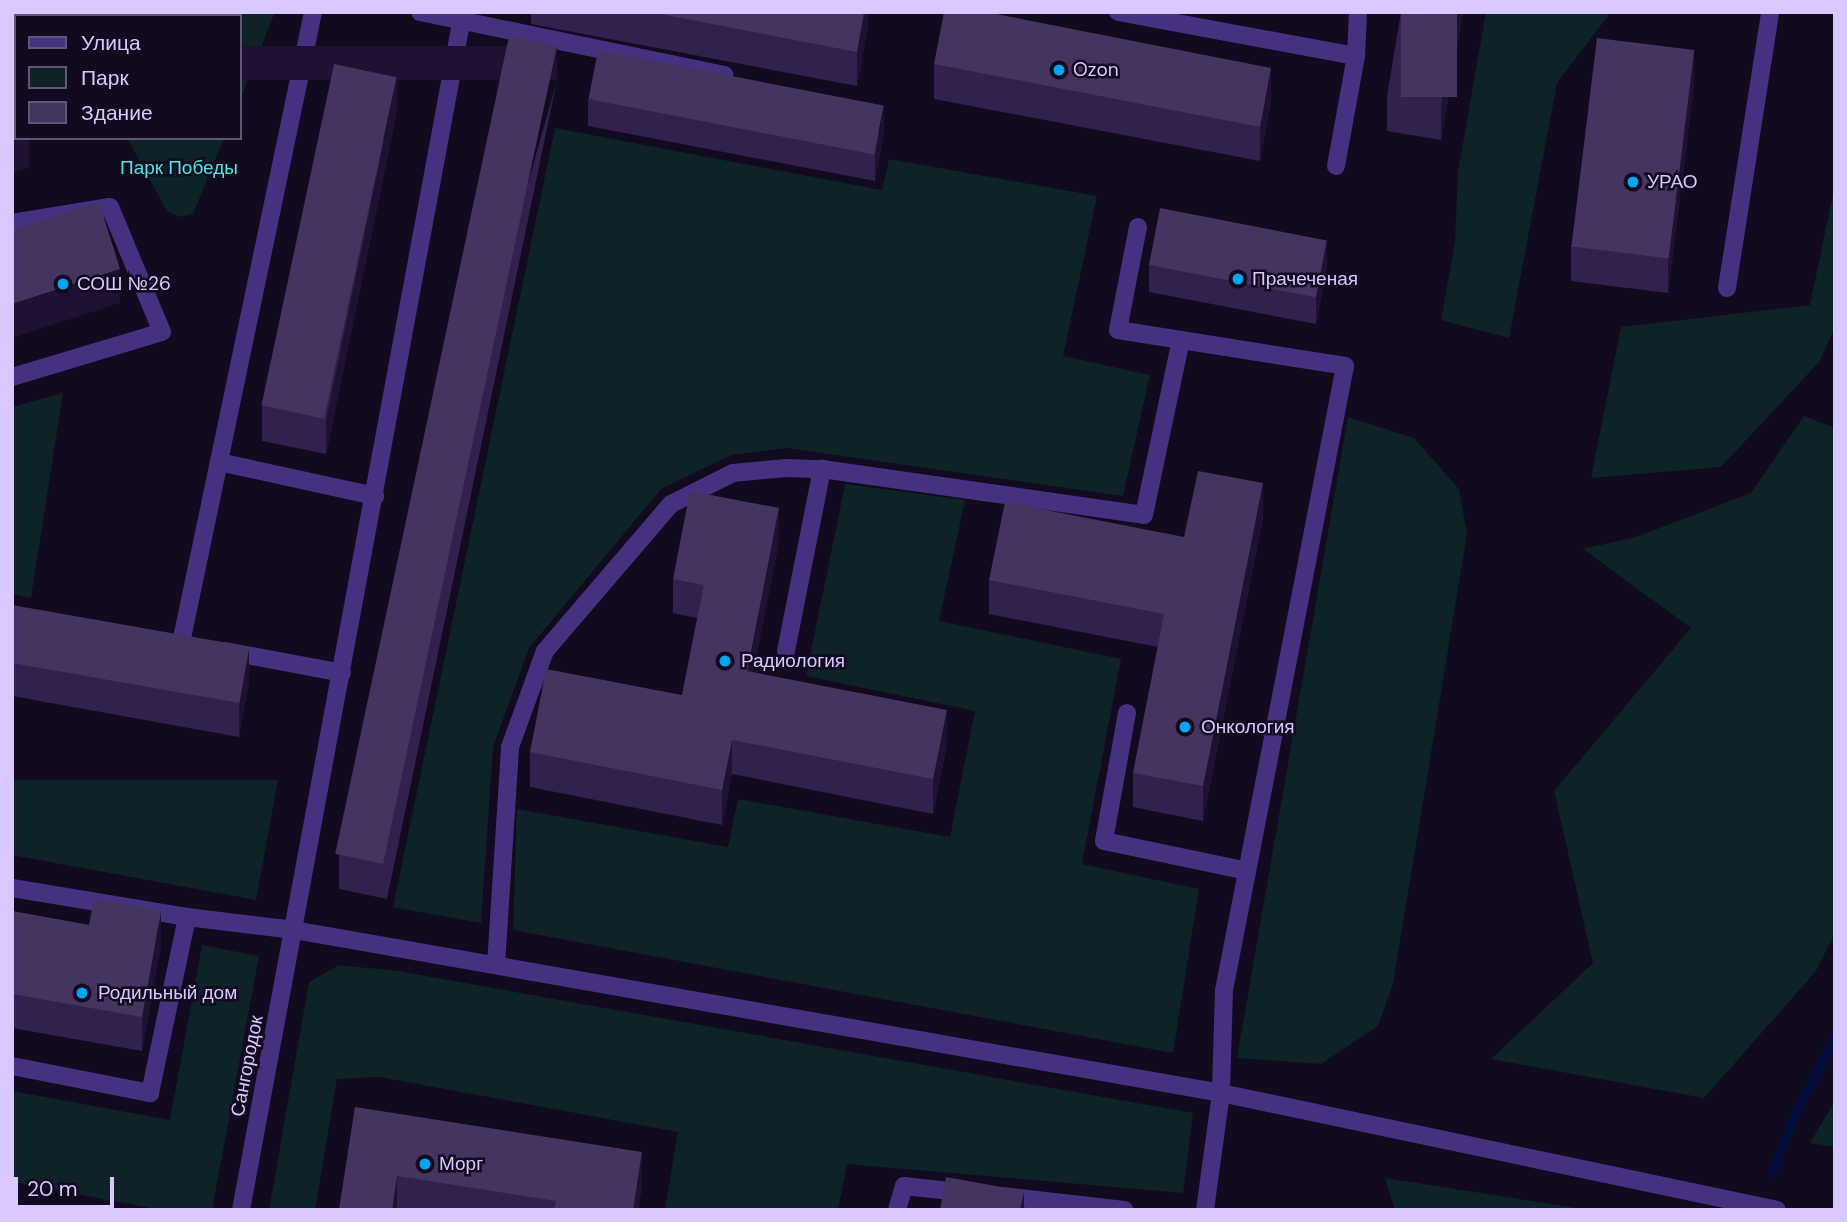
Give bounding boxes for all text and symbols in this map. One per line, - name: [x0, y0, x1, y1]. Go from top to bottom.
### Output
- legend: [14, 14, 242, 140]
- text: Улица: [81, 29, 141, 57]
- place label: Ozon: [1073, 59, 1119, 81]
- marker: Ozon: [1051, 62, 1067, 78]
- text: Парк: [81, 64, 129, 92]
- text: Здание: [81, 99, 153, 127]
- park label: Парк Победы: [120, 157, 238, 179]
- place label: УРАО: [1647, 171, 1698, 193]
- marker: УРАО: [1625, 174, 1641, 190]
- place label: Прачеченая: [1252, 268, 1358, 290]
- marker: Прачеченая: [1230, 271, 1246, 287]
- place label: СОШ №26: [77, 273, 171, 295]
- marker: СОШ №26: [55, 276, 71, 292]
- place label: Радиология: [741, 650, 845, 672]
- marker: Радиология: [715, 651, 735, 671]
- place label: Онкология: [1201, 716, 1295, 738]
- marker: Онкология: [1175, 717, 1195, 737]
- place label: Родильный дом: [98, 982, 237, 1004]
- marker: Родильный дом: [72, 983, 92, 1003]
- street label: Сангородок: [226, 1013, 268, 1119]
- place label: Морг: [439, 1153, 483, 1175]
- marker: Морг: [417, 1156, 433, 1172]
- scale bar: [18, 1162, 117, 1206]
- text: 20 m: [27, 1175, 78, 1203]

